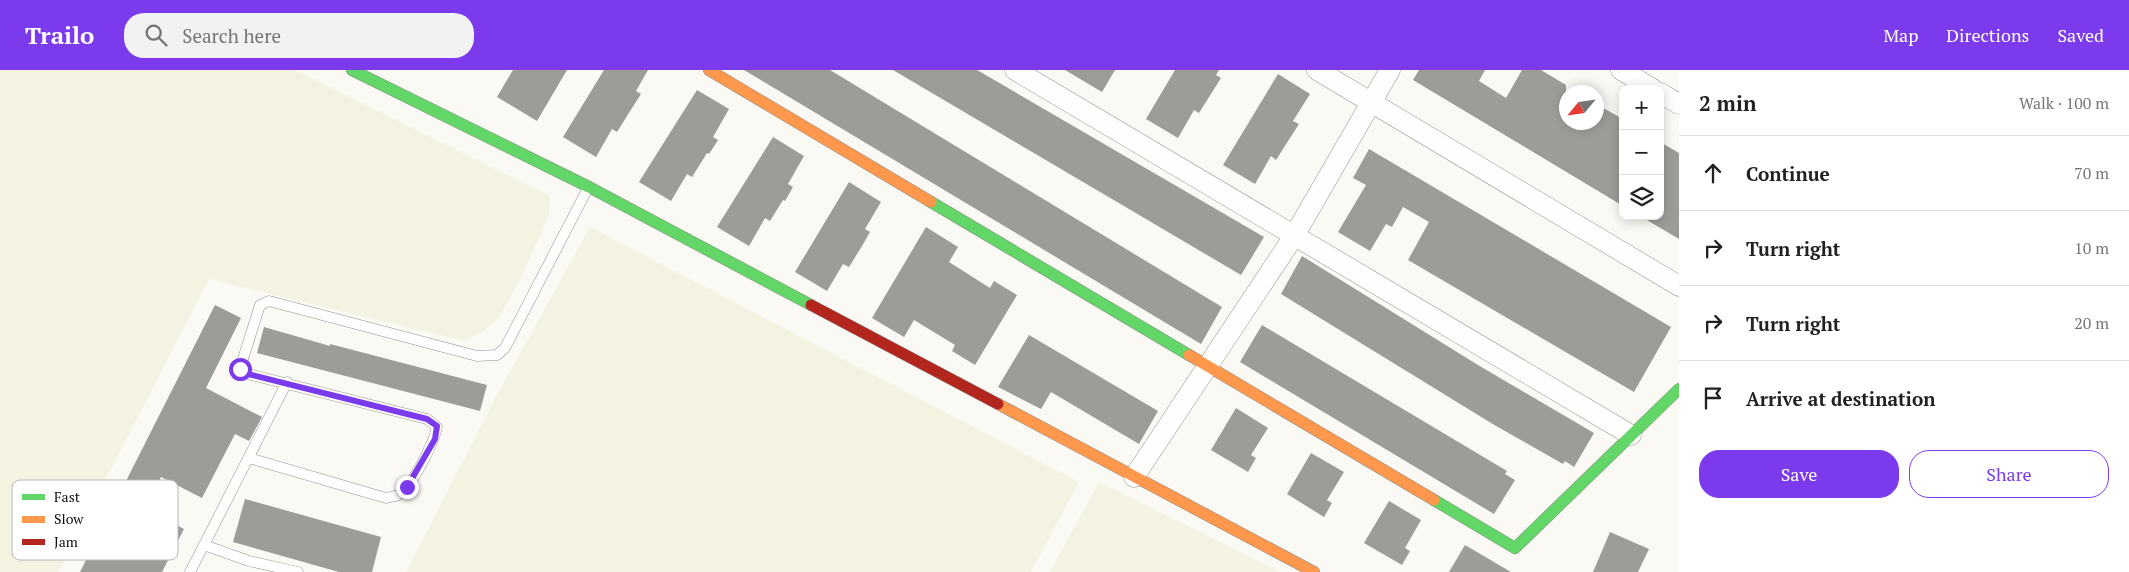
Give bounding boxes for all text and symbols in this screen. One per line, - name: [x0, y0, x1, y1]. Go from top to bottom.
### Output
- search box: [124, 13, 474, 58]
- text: Trailo: [25, 19, 94, 51]
- icon: search: [142, 21, 170, 49]
- text: Search here: [182, 23, 281, 48]
- text: Map: [1883, 23, 1918, 47]
- text: Directions: [1946, 23, 2029, 47]
- text: Saved: [2057, 23, 2104, 47]
- north arrow: [1559, 85, 1604, 130]
- map controls: [1619, 85, 1664, 220]
- button: +: [1619, 85, 1664, 130]
- text: 2 min: [1699, 89, 1756, 117]
- text: Walk · 100 m: [2019, 92, 2109, 114]
- button: −: [1619, 130, 1664, 175]
- icon: ahead: [1699, 159, 1727, 187]
- text: Continue: [1746, 161, 1830, 186]
- text: 70 m: [2074, 162, 2109, 184]
- button: layers: [1619, 175, 1664, 220]
- icon: right: [1699, 234, 1727, 262]
- text: Turn right: [1746, 236, 1840, 261]
- text: 10 m: [2074, 237, 2109, 259]
- icon: right: [1699, 309, 1727, 337]
- text: Turn right: [1746, 311, 1840, 336]
- text: 20 m: [2074, 312, 2109, 334]
- route start: [229, 358, 252, 381]
- icon: arrive: [1699, 384, 1727, 412]
- text: Arrive at destination: [1746, 386, 1935, 411]
- button: Save: [1699, 450, 1899, 498]
- button: Share: [1909, 450, 2109, 498]
- route end: [396, 476, 419, 499]
- legend: [12, 480, 178, 560]
- text: Fast: [54, 487, 81, 506]
- text: Slow: [54, 509, 84, 528]
- text: Jam: [54, 532, 78, 551]

